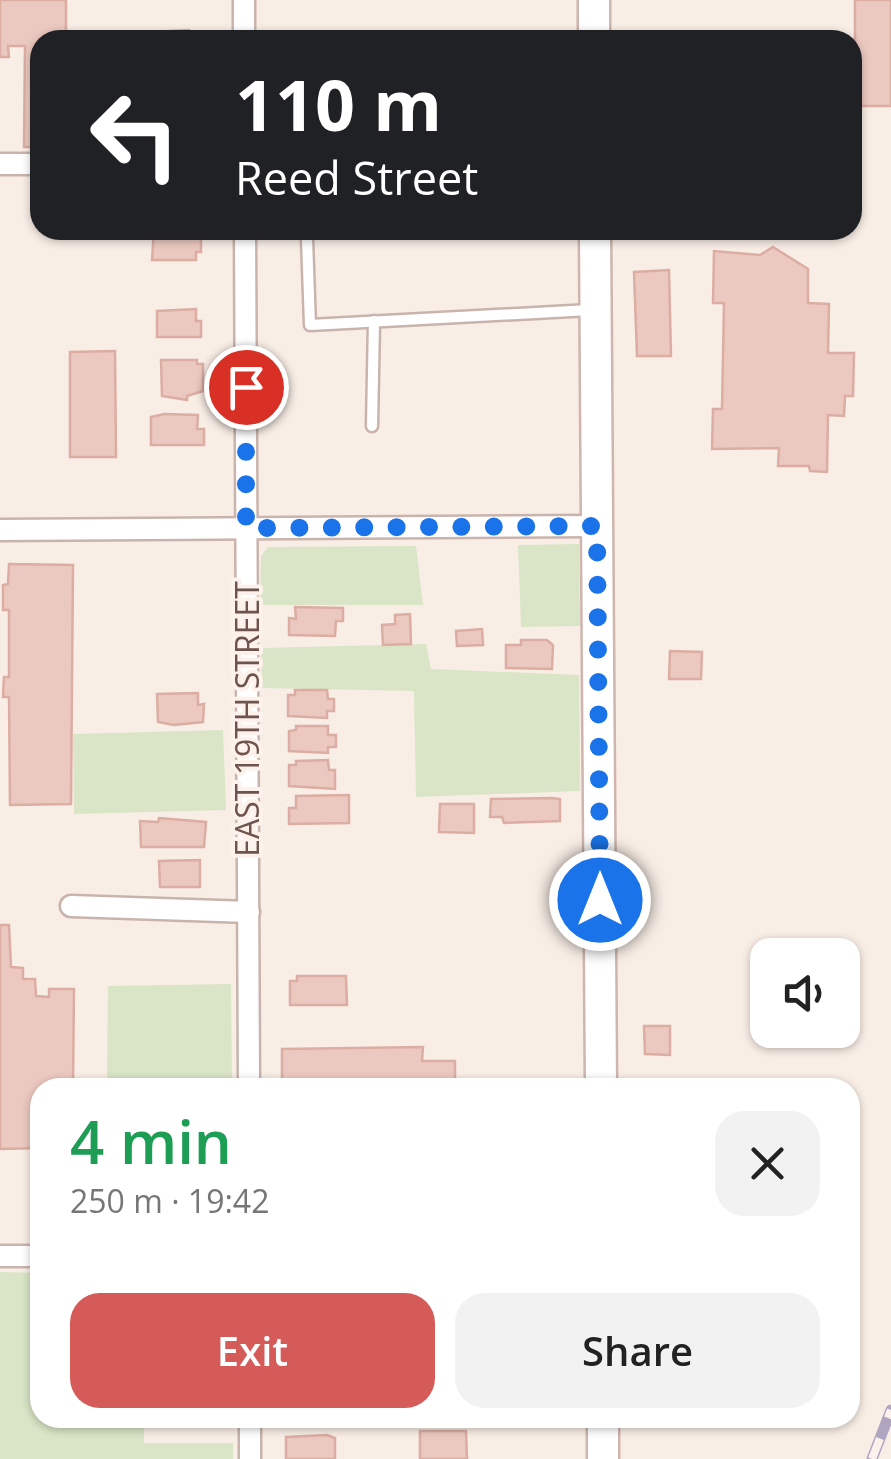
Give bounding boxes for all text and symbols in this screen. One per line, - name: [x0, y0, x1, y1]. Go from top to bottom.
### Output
- text: 110 m: [235, 56, 442, 152]
- icon: left: [70, 70, 200, 200]
- text: Reed Street: [235, 147, 478, 208]
- pin: [204, 345, 289, 430]
- icon: arrive: [219, 360, 274, 415]
- street label: EAST 19TH STREET: [225, 581, 268, 857]
- position arrow: [548, 848, 652, 952]
- map controls: [750, 938, 860, 1048]
- button: sound: [750, 938, 860, 1048]
- text: 4 min: [70, 1100, 232, 1182]
- button: close: [715, 1111, 820, 1216]
- text: 250 m · 19:42: [70, 1179, 269, 1222]
- button: Exit: [70, 1293, 435, 1408]
- button: Share: [455, 1293, 820, 1408]

